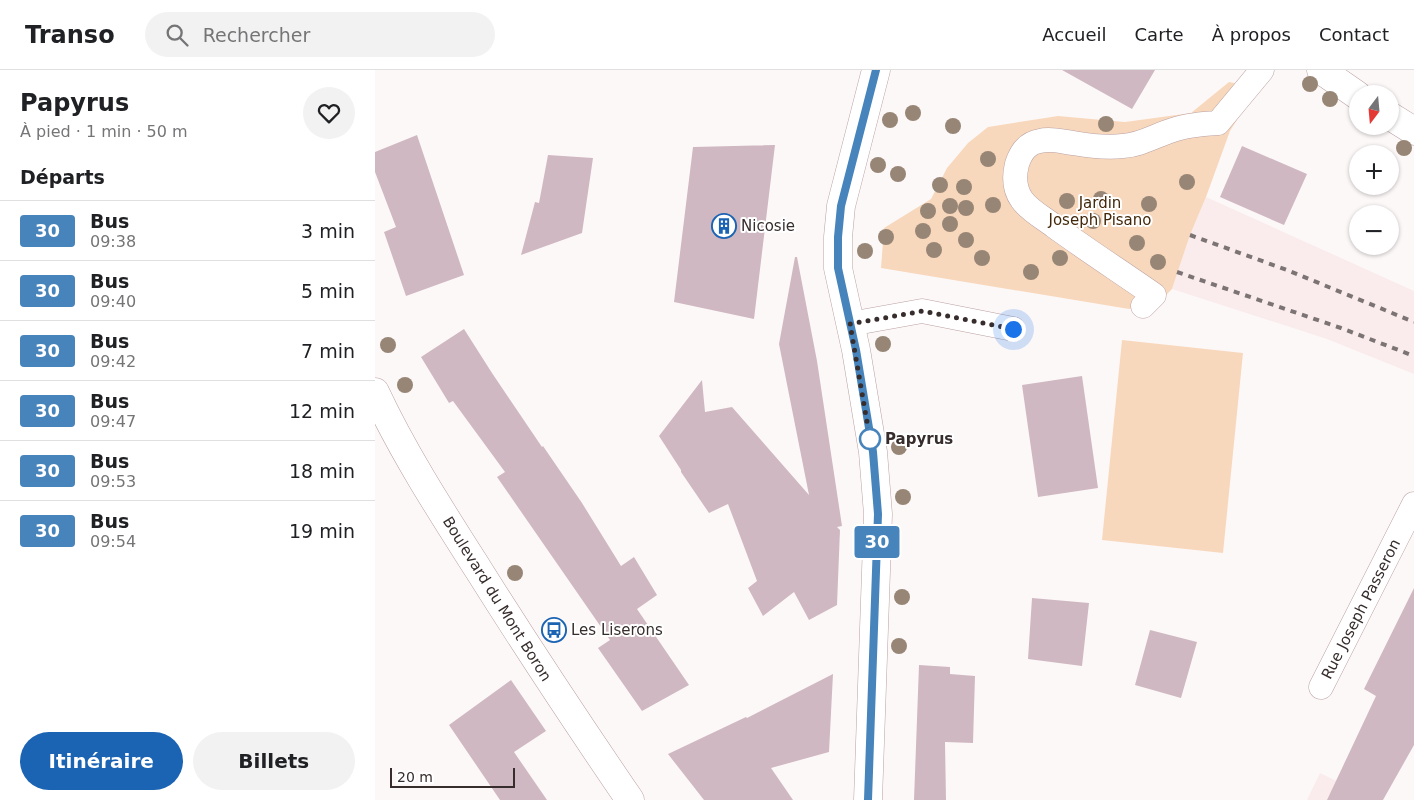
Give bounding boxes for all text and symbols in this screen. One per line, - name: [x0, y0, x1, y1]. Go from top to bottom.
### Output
- search box: [145, 12, 495, 57]
- text: Transo: [25, 21, 115, 49]
- icon: search: [163, 21, 191, 49]
- text: Rechercher: [203, 24, 310, 46]
- text: Accueil: [1042, 24, 1107, 45]
- text: Carte: [1135, 24, 1184, 45]
- text: À propos: [1212, 24, 1291, 45]
- text: Contact: [1319, 24, 1389, 45]
- north arrow: [1349, 85, 1399, 135]
- map controls: [1349, 85, 1399, 255]
- button: heart: [303, 87, 355, 139]
- text: Papyrus: [20, 89, 129, 117]
- text: À pied · 1 min · 50 m: [20, 122, 188, 141]
- button: +: [1349, 145, 1399, 195]
- text: Départs: [20, 166, 105, 188]
- park label: Jardin Joseph Pisano: [1047, 194, 1152, 229]
- button: −: [1349, 205, 1399, 255]
- text: Bus: [90, 210, 129, 232]
- building icon: Nicosie: [711, 213, 737, 239]
- place label: Nicosie: [741, 217, 795, 235]
- text: 30: [35, 220, 60, 241]
- text: 3 min: [301, 220, 355, 242]
- text: 09:38: [90, 232, 136, 251]
- text: Bus: [90, 270, 129, 292]
- text: 30: [35, 280, 60, 301]
- text: 5 min: [301, 280, 355, 302]
- text: 09:40: [90, 292, 136, 311]
- your location: [1001, 317, 1026, 342]
- text: Bus: [90, 330, 129, 352]
- text: 30: [35, 340, 60, 361]
- text: 7 min: [301, 340, 355, 362]
- text: 09:42: [90, 352, 136, 371]
- text: Bus: [90, 390, 129, 412]
- text: 30: [35, 400, 60, 421]
- text: 12 min: [289, 400, 355, 422]
- text: 09:47: [90, 412, 136, 431]
- marker: Papyrus: [859, 428, 881, 450]
- place label: Papyrus: [885, 430, 953, 448]
- text: Bus: [90, 450, 129, 472]
- text: 30: [35, 460, 60, 481]
- text: 18 min: [289, 460, 355, 482]
- text: 09:53: [90, 472, 136, 491]
- text: Bus: [90, 510, 129, 532]
- street label: Boulevard du Mont Boron: [439, 513, 555, 685]
- text: 30: [35, 520, 60, 541]
- text: 19 min: [289, 520, 355, 542]
- line badge: 30: [855, 526, 899, 558]
- text: 30: [864, 531, 890, 552]
- text: 09:54: [90, 532, 136, 551]
- street label: Rue Joseph Passeron: [1318, 536, 1404, 682]
- bus stop icon: Les Liserons: [541, 617, 567, 643]
- place label: Les Liserons: [571, 621, 663, 639]
- button: Itinéraire: [20, 732, 183, 790]
- button: Billets: [193, 732, 355, 790]
- scale bar: [390, 765, 515, 788]
- text: 20 m: [397, 769, 433, 785]

